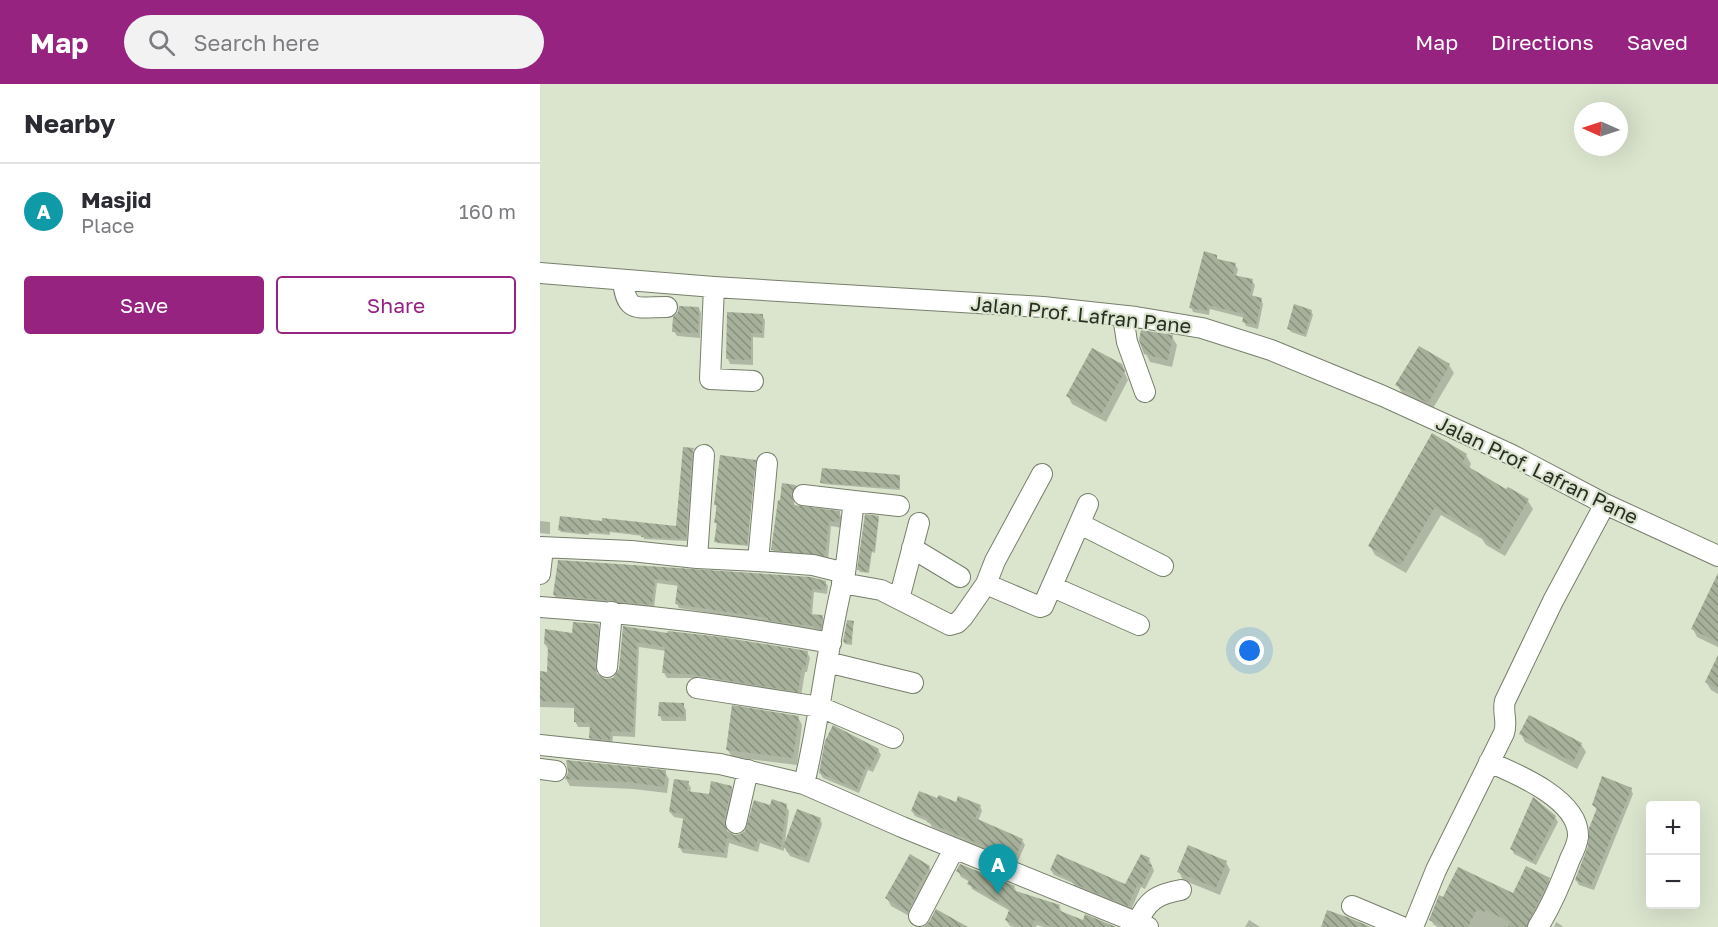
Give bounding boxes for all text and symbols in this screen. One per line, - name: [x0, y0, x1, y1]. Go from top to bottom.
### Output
- search box: [124, 15, 544, 69]
- text: Map: [30, 26, 88, 59]
- icon: search: [145, 26, 178, 59]
- text: Search here: [193, 29, 319, 56]
- text: Map: [1415, 29, 1458, 55]
- text: Directions: [1491, 29, 1594, 55]
- text: Saved: [1627, 29, 1688, 55]
- north arrow: [1574, 102, 1628, 156]
- text: Nearby: [24, 108, 115, 139]
- text: Masjid: [81, 186, 151, 213]
- text: A: [36, 199, 51, 223]
- text: 160 m: [459, 199, 516, 223]
- text: Place: [81, 213, 134, 237]
- button: Save: [24, 276, 264, 334]
- button: Share: [276, 276, 516, 334]
- street label: Jalan Prof. Lafran Pane: [970, 290, 1193, 338]
- street label: Jalan Prof. Lafran Pane: [1432, 410, 1642, 529]
- your location: [1235, 636, 1264, 665]
- map controls: [1646, 801, 1700, 909]
- button: +: [1646, 801, 1700, 855]
- pin: A: [978, 844, 1018, 894]
- button: −: [1646, 855, 1700, 909]

